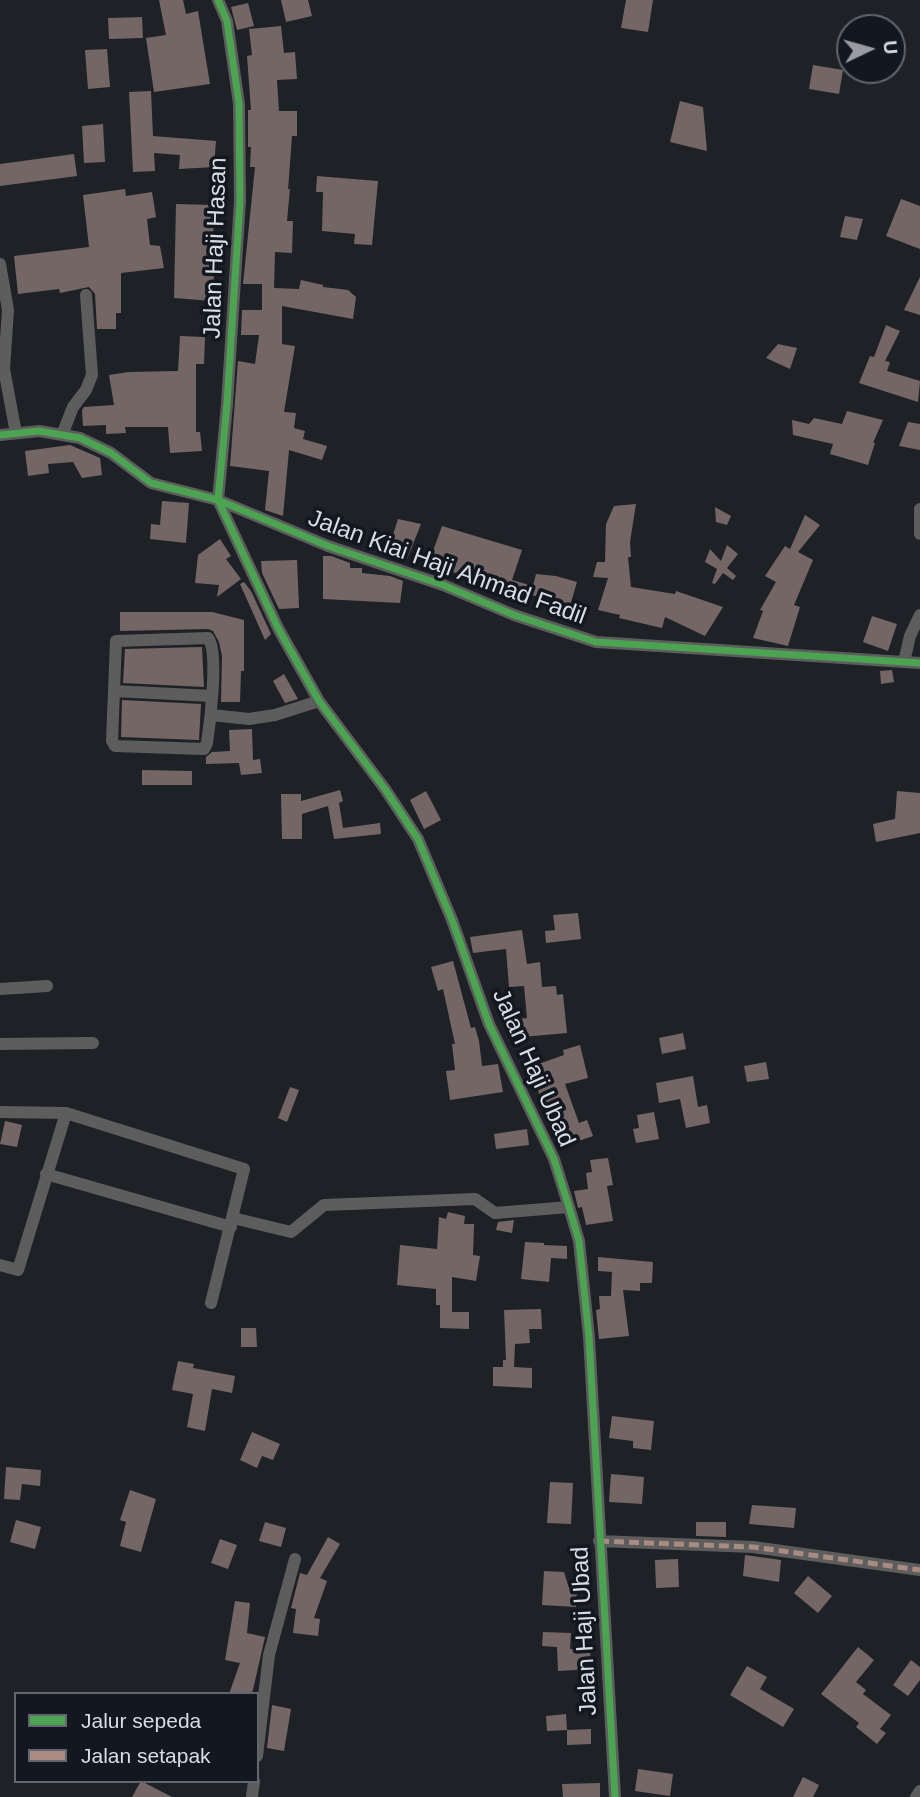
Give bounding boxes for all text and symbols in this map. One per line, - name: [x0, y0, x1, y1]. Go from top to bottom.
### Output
- north arrow: [836, 14, 906, 84]
- text: U: [879, 40, 901, 55]
- street label: Jalan Haji Hasan: [198, 157, 234, 339]
- street label: Jalan Kiai Haji Ahmad Fadil: [304, 504, 590, 632]
- street label: Jalan Haji Ubad: [485, 985, 581, 1151]
- street label: Jalan Haji Ubad: [566, 1546, 604, 1716]
- legend: [14, 1692, 259, 1783]
- text: Jalur sepeda: [81, 1709, 201, 1732]
- text: Jalan setapak: [81, 1744, 211, 1767]

